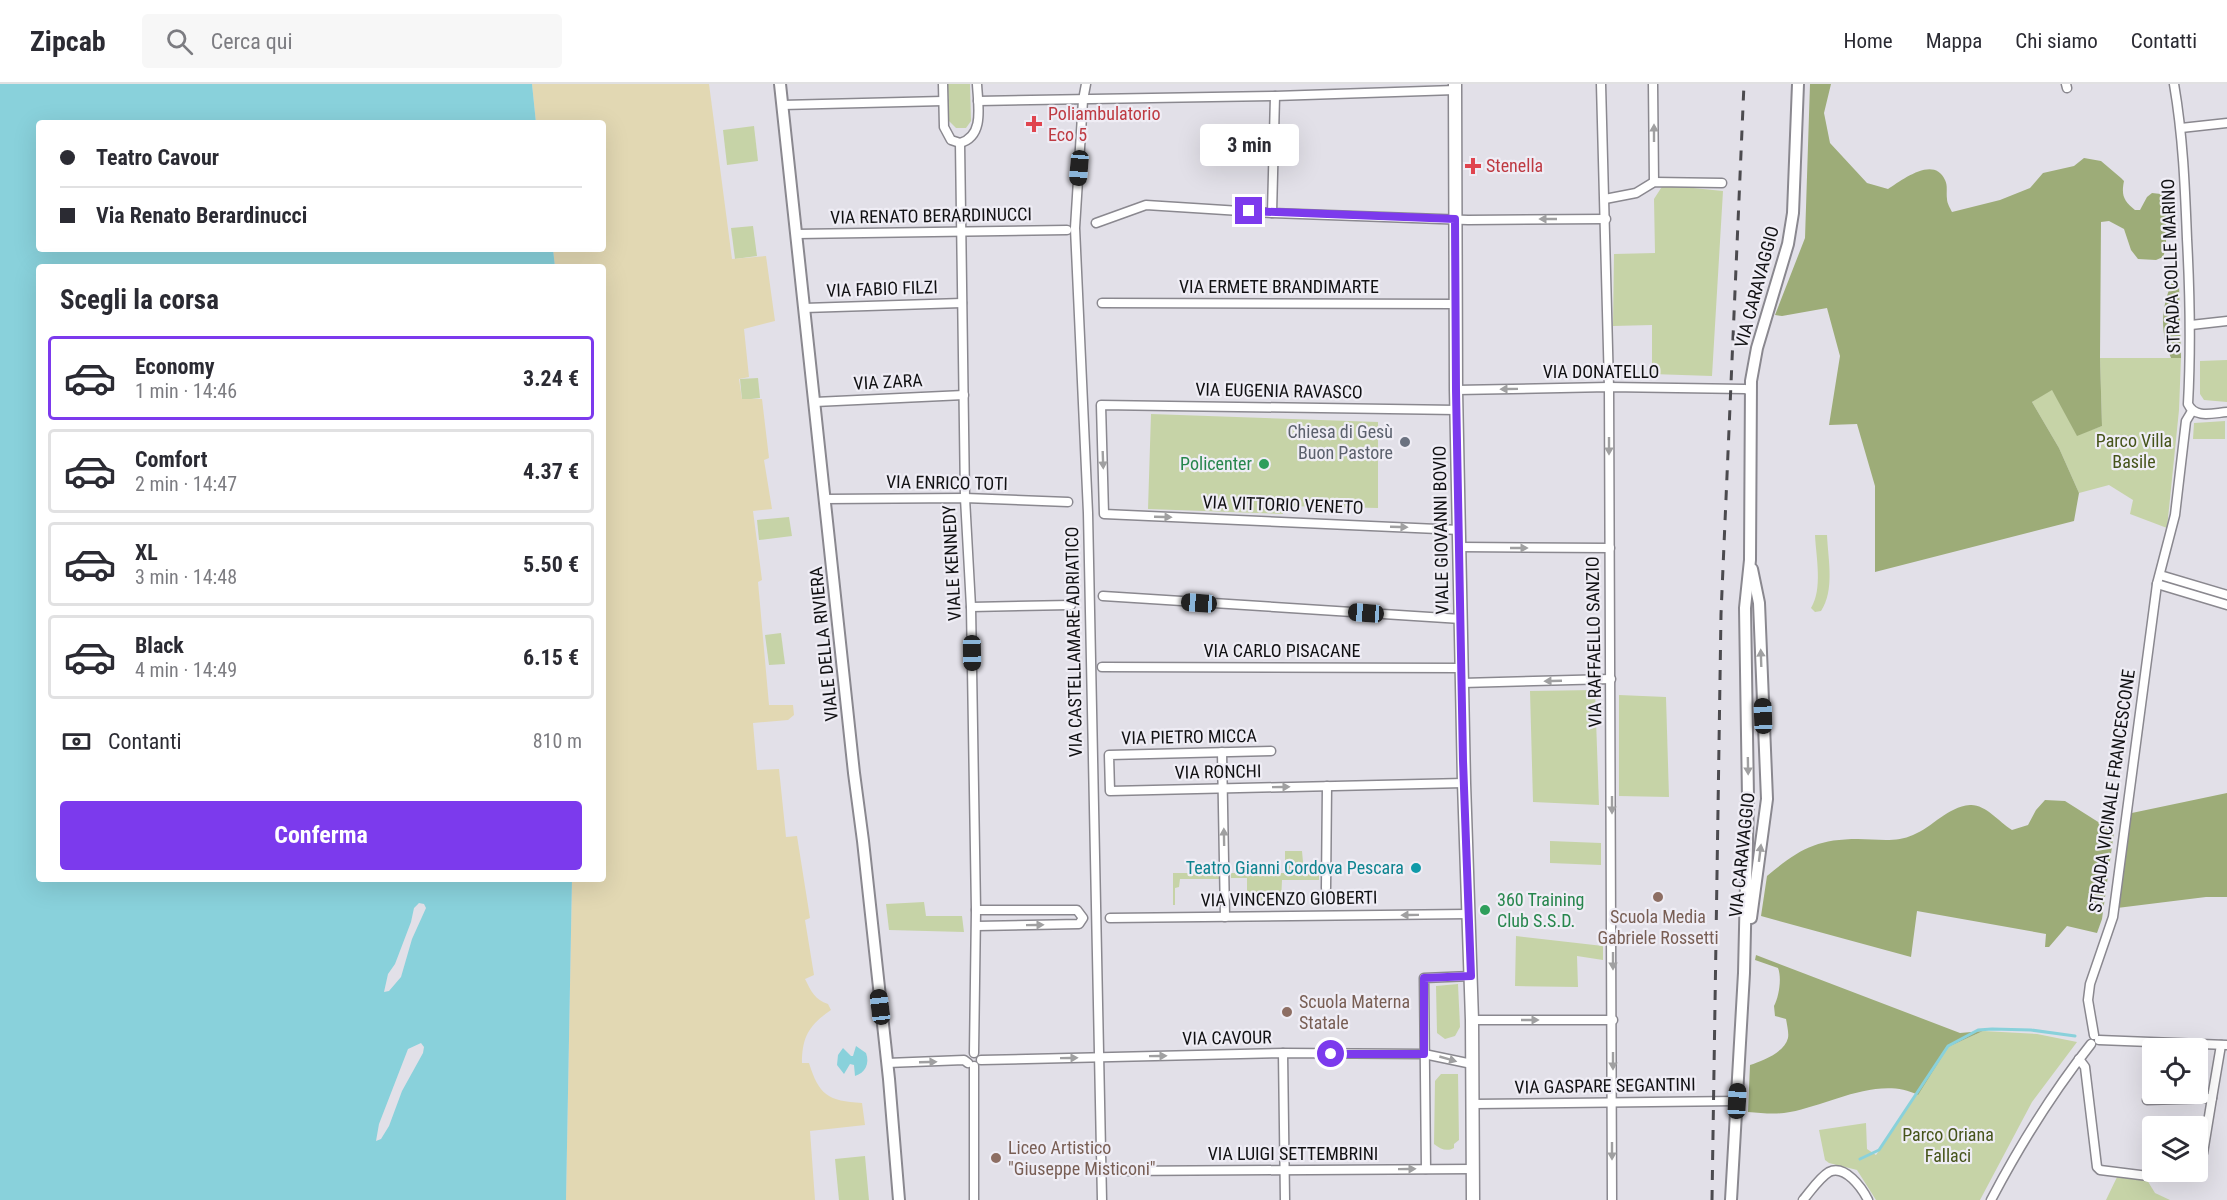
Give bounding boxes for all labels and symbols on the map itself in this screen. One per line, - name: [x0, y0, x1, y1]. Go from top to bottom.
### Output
- place label: Poliambulatorio Eco 5: [1048, 103, 1161, 145]
- marker: Poliambulatorio Eco 5: [1025, 115, 1043, 133]
- callout: 3 min: [1200, 124, 1298, 166]
- one-way arrow: [1649, 124, 1659, 143]
- car: [1068, 149, 1090, 187]
- place label: Stenella: [1486, 155, 1543, 176]
- marker: Stenella: [1464, 157, 1482, 175]
- street label: STRADA COLLE MARINO: [2157, 178, 2184, 354]
- route end: [1235, 197, 1262, 224]
- street label: VIA RENATO BERARDINUCCI: [830, 203, 1032, 228]
- one-way arrow: [1538, 215, 1557, 224]
- street label: VIA CARAVAGGIO: [1730, 224, 1783, 350]
- street label: VIA FABIO FILZI: [826, 276, 938, 301]
- street label: VIA ERMETE BRANDIMARTE: [1179, 276, 1379, 297]
- street label: VIA DONATELLO: [1543, 361, 1659, 382]
- street label: VIA ZARA: [853, 369, 924, 394]
- street label: VIA EUGENIA RAVASCO: [1195, 379, 1363, 402]
- one-way arrow: [1499, 384, 1518, 394]
- place label: Chiesa di Gesù Buon Pastore: [1287, 421, 1393, 463]
- park label: Parco Villa Basile: [2096, 430, 2172, 472]
- marker: Chiesa di Gesù Buon Pastore: [1398, 435, 1412, 449]
- one-way arrow: [1604, 436, 1614, 455]
- street label: VIALE GIOVANNI BOVIO: [1429, 445, 1452, 615]
- one-way arrow: [1098, 450, 1107, 469]
- place label: Policenter: [1180, 453, 1253, 474]
- marker: Policenter: [1257, 457, 1271, 471]
- street label: VIA ENRICO TOTI: [886, 471, 1008, 494]
- street label: VIA VITTORIO VENETO: [1202, 491, 1364, 518]
- street label: VIALE KENNEDY: [938, 504, 965, 622]
- one-way arrow: [1153, 512, 1172, 521]
- one-way arrow: [1390, 522, 1409, 532]
- street label: VIA CASTELLAMARE ADRIATICO: [1061, 526, 1086, 758]
- one-way arrow: [1509, 543, 1528, 553]
- street label: VIA RAFFAELLO SANZIO: [1582, 556, 1605, 728]
- street label: VIALE DELLA RIVIERA: [805, 565, 842, 722]
- car: [1180, 593, 1218, 613]
- car: [1347, 603, 1385, 623]
- car: [963, 635, 981, 671]
- street label: VIA CARLO PISACANE: [1203, 640, 1361, 661]
- one-way arrow: [1757, 649, 1766, 668]
- street label: STRADA VICINALE FRANCESCONE: [2084, 668, 2139, 914]
- one-way arrow: [1543, 676, 1562, 685]
- car: [1753, 698, 1773, 734]
- street label: VIA PIETRO MICCA: [1121, 725, 1258, 748]
- one-way arrow: [1743, 756, 1752, 775]
- street label: VIA RONCHI: [1174, 760, 1261, 783]
- one-way arrow: [1272, 782, 1291, 792]
- street label: VIA CARAVAGGIO: [1725, 792, 1758, 918]
- one-way arrow: [1607, 796, 1617, 815]
- one-way arrow: [1219, 828, 1228, 847]
- one-way arrow: [1755, 843, 1764, 862]
- place label: Teatro Gianni Cordova Pescara: [1186, 857, 1404, 878]
- marker: Teatro Gianni Cordova Pescara: [1409, 861, 1423, 875]
- street label: VIA VINCENZO GIOBERTI: [1200, 886, 1378, 911]
- place label: 360 Training Club S.S.D.: [1497, 889, 1584, 931]
- marker: Scuola Media Gabriele Rossetti: [1651, 890, 1665, 904]
- marker: 360 Training Club S.S.D.: [1478, 903, 1492, 917]
- place label: Scuola Media Gabriele Rossetti: [1597, 906, 1719, 948]
- one-way arrow: [1400, 910, 1419, 919]
- one-way arrow: [1026, 920, 1045, 930]
- one-way arrow: [1608, 951, 1618, 970]
- car: [869, 988, 891, 1026]
- place label: Scuola Materna Statale: [1299, 991, 1410, 1033]
- marker: Scuola Materna Statale: [1280, 1005, 1294, 1019]
- one-way arrow: [1521, 1015, 1540, 1025]
- street label: VIA CAVOUR: [1182, 1026, 1272, 1049]
- route start: [1317, 1040, 1344, 1067]
- one-way arrow: [1149, 1051, 1168, 1061]
- one-way arrow: [1608, 1052, 1618, 1071]
- one-way arrow: [1060, 1053, 1079, 1063]
- one-way arrow: [1439, 1055, 1457, 1064]
- one-way arrow: [918, 1057, 937, 1066]
- street label: VIA GASPARE SEGANTINI: [1514, 1073, 1696, 1098]
- car: [1727, 1083, 1747, 1119]
- park label: Parco Oriana Fallaci: [1902, 1124, 1994, 1166]
- place label: Liceo Artistico "Giuseppe Misticoni": [1008, 1137, 1156, 1179]
- one-way arrow: [1607, 1141, 1617, 1160]
- street label: VIA LUIGI SETTEMBRINI: [1208, 1143, 1378, 1164]
- marker: Liceo Artistico "Giuseppe Misticoni": [989, 1151, 1003, 1165]
- one-way arrow: [1397, 1165, 1416, 1174]

